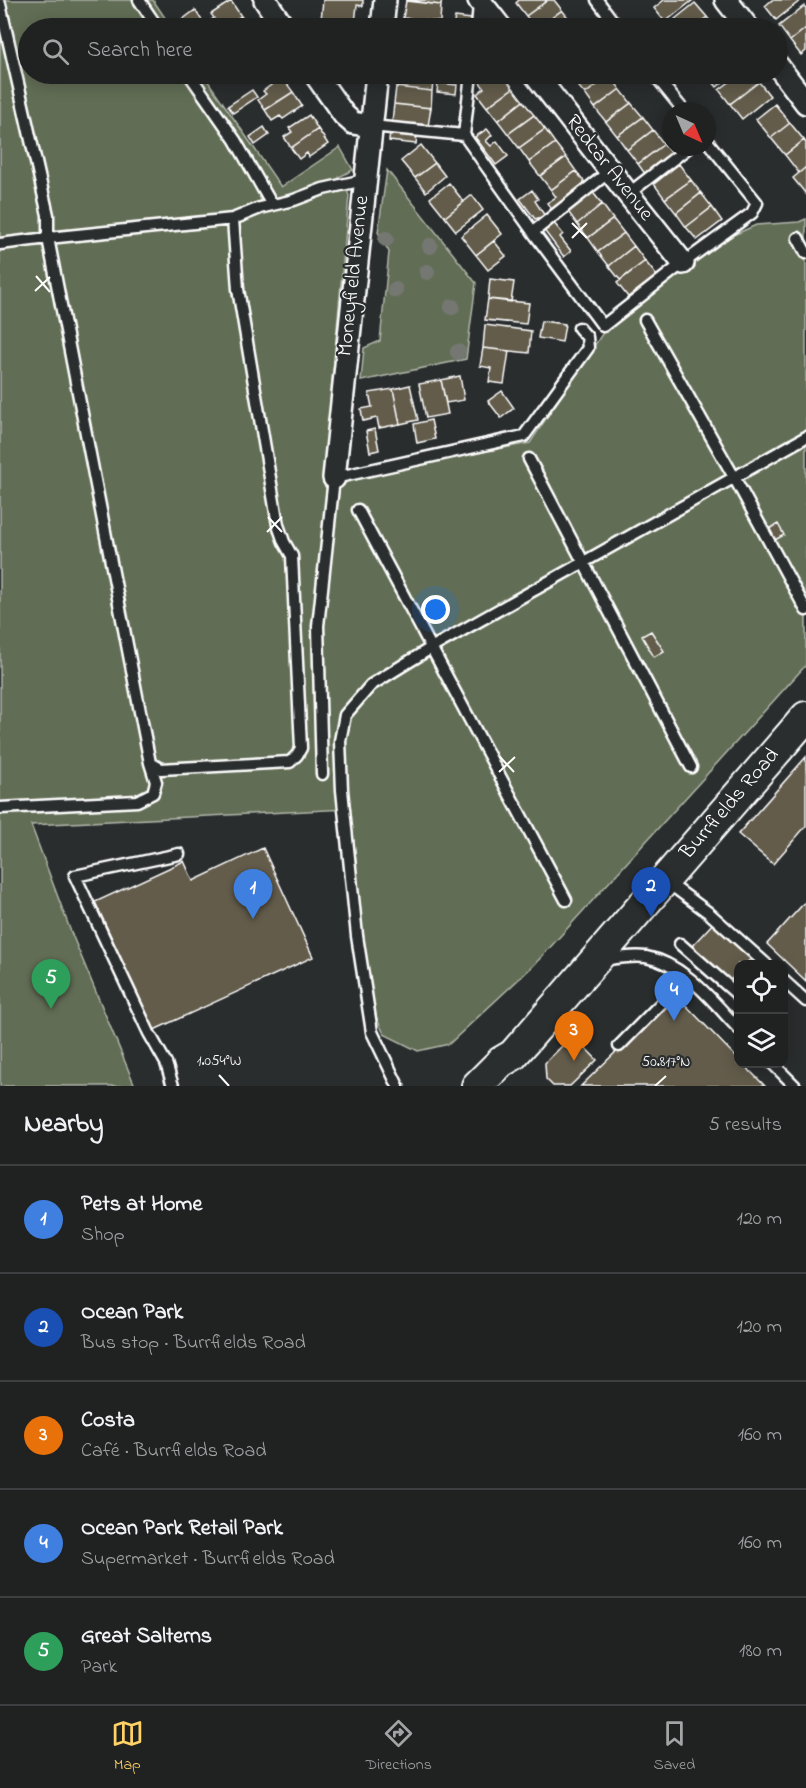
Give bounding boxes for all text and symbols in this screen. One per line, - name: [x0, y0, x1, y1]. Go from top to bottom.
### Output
- search box: [18, 18, 788, 84]
- icon: search: [39, 35, 72, 68]
- text: Search here: [87, 35, 192, 67]
- north arrow: [662, 102, 716, 156]
- street label: Redcar Avenue: [558, 108, 661, 228]
- street label: Moneyfield Avenue: [331, 194, 379, 358]
- your location: [421, 595, 450, 624]
- street label: Burrfields Road: [672, 742, 787, 867]
- pin: 2: [632, 868, 670, 917]
- pin: 1: [234, 870, 272, 919]
- pin: 5: [32, 960, 70, 1009]
- map controls: [734, 960, 788, 1068]
- button: locate: [734, 960, 788, 1014]
- pin: 4: [654, 972, 694, 1021]
- pin: 3: [554, 1012, 594, 1061]
- button: layers: [734, 1014, 788, 1068]
- text: 1.054°W: [197, 1050, 241, 1072]
- text: 50.817°N: [642, 1051, 690, 1073]
- text: Nearby: [24, 1106, 103, 1144]
- text: 5 results: [709, 1111, 782, 1140]
- text: Pets at Home: [81, 1189, 202, 1221]
- text: 1: [40, 1205, 47, 1234]
- text: 120 m: [737, 1205, 782, 1234]
- text: Shop: [81, 1221, 125, 1250]
- text: Ocean Park: [81, 1297, 183, 1329]
- text: 2: [39, 1313, 48, 1342]
- text: 120 m: [737, 1313, 782, 1342]
- text: Bus stop · Burrfields Road: [81, 1329, 306, 1358]
- text: Costa: [81, 1405, 135, 1437]
- text: 3: [39, 1421, 48, 1450]
- text: 160 m: [738, 1421, 782, 1450]
- text: Café · Burrfields Road: [81, 1437, 266, 1466]
- text: Ocean Park Retail Park: [81, 1513, 283, 1545]
- text: 4: [39, 1529, 48, 1558]
- text: 160 m: [738, 1529, 782, 1558]
- text: Supermarket · Burrfields Road: [81, 1545, 335, 1574]
- text: Great Salterns: [81, 1621, 212, 1653]
- text: 5: [38, 1637, 49, 1666]
- text: 180 m: [739, 1637, 782, 1666]
- text: Park: [81, 1653, 117, 1682]
- tab: Map: [111, 1717, 144, 1777]
- tab: Directions: [365, 1717, 432, 1777]
- tab: Saved: [653, 1717, 695, 1777]

